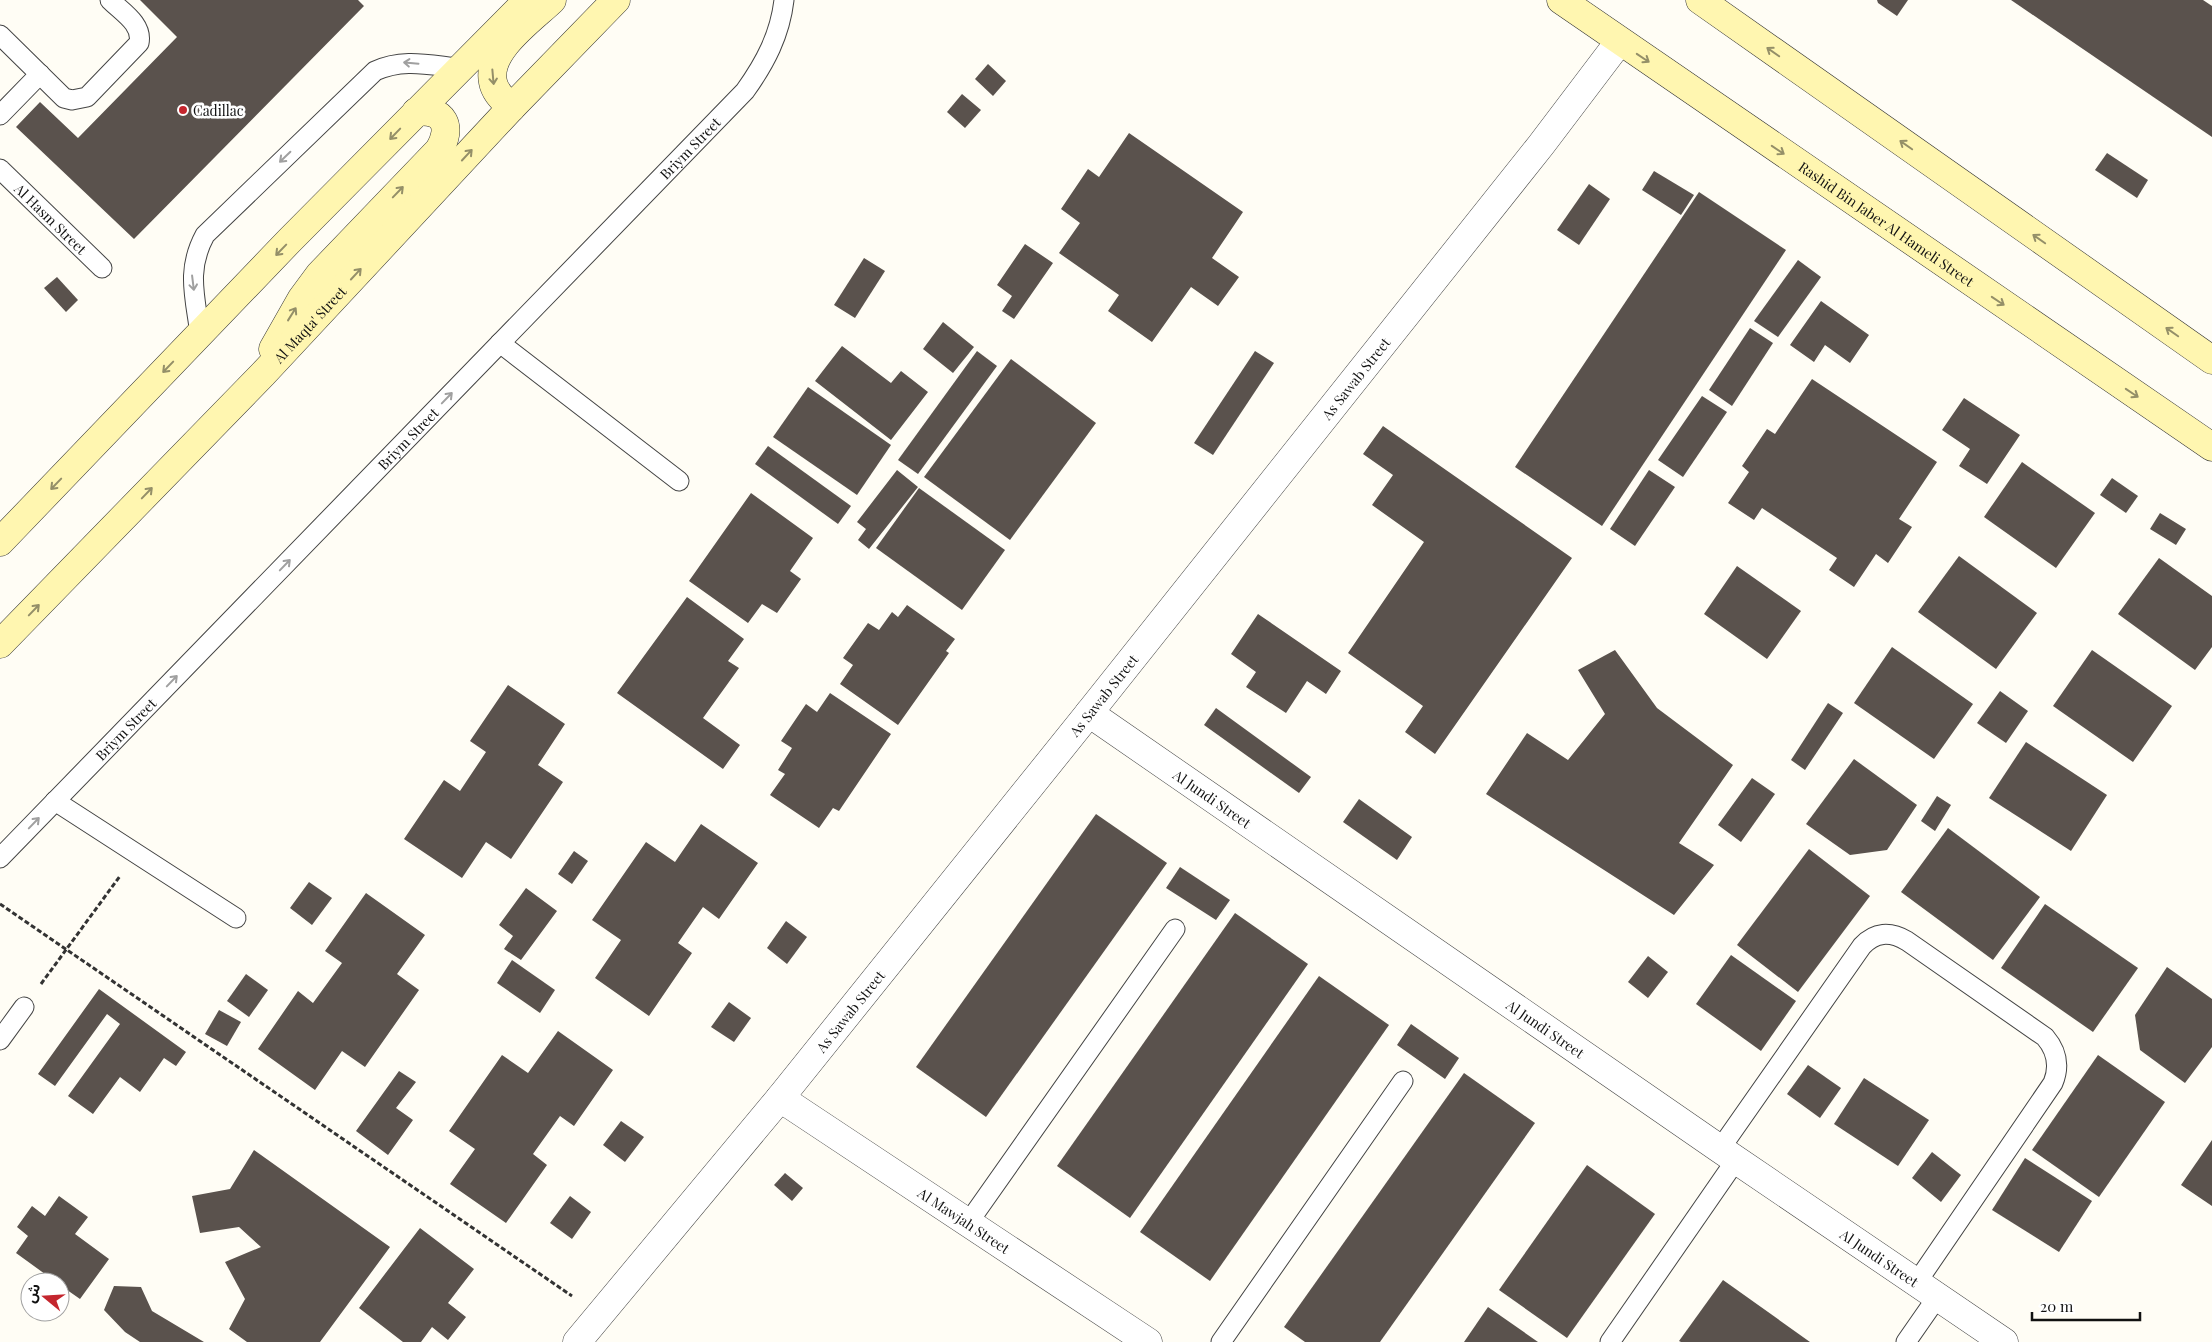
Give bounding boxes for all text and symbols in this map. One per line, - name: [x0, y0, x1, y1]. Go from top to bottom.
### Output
- one-way arrow: [1767, 47, 1781, 57]
- one-way arrow: [1636, 53, 1650, 63]
- one-way arrow: [403, 59, 419, 68]
- one-way arrow: [488, 69, 498, 85]
- place label: Cadillac: [193, 101, 244, 120]
- marker: Cadillac: [177, 104, 189, 116]
- street label: Briym Street: [655, 112, 725, 183]
- one-way arrow: [389, 127, 401, 140]
- one-way arrow: [1899, 140, 1913, 150]
- one-way arrow: [1770, 145, 1784, 155]
- one-way arrow: [461, 149, 473, 162]
- one-way arrow: [278, 151, 291, 163]
- street label: Rashid Bin Jaber Al Hameli Street: [1795, 157, 1979, 291]
- street label: Al Hasm Street: [10, 178, 92, 259]
- one-way arrow: [392, 186, 404, 199]
- one-way arrow: [2032, 234, 2046, 244]
- one-way arrow: [275, 243, 287, 256]
- one-way arrow: [350, 268, 362, 281]
- one-way arrow: [188, 275, 198, 291]
- street label: Al Maqta' Street: [268, 281, 351, 367]
- one-way arrow: [1991, 296, 2005, 306]
- one-way arrow: [287, 308, 297, 322]
- one-way arrow: [2165, 327, 2179, 337]
- street label: As Sawab Street: [1316, 332, 1395, 424]
- one-way arrow: [162, 360, 174, 373]
- one-way arrow: [2125, 388, 2139, 398]
- one-way arrow: [441, 392, 453, 404]
- street label: Briym Street: [373, 402, 443, 474]
- one-way arrow: [50, 478, 62, 490]
- one-way arrow: [141, 487, 153, 499]
- one-way arrow: [279, 559, 291, 571]
- one-way arrow: [28, 603, 40, 616]
- street label: As Sawab Street: [1064, 649, 1142, 741]
- one-way arrow: [165, 676, 177, 688]
- street label: Briym Street: [91, 693, 161, 764]
- street label: Al Jundi Street: [1169, 764, 1256, 832]
- one-way arrow: [28, 817, 40, 829]
- street label: As Sawab Street: [811, 965, 889, 1057]
- street label: Al Jundi Street: [1502, 994, 1589, 1063]
- street label: Al Mawjah Street: [914, 1182, 1015, 1258]
- street label: Al Jundi Street: [1836, 1224, 1923, 1291]
- north arrow: [20, 1272, 70, 1322]
- text: ش: [20, 1281, 44, 1305]
- scale bar: [2032, 1290, 2140, 1322]
- text: 20 m: [2040, 1296, 2074, 1316]

